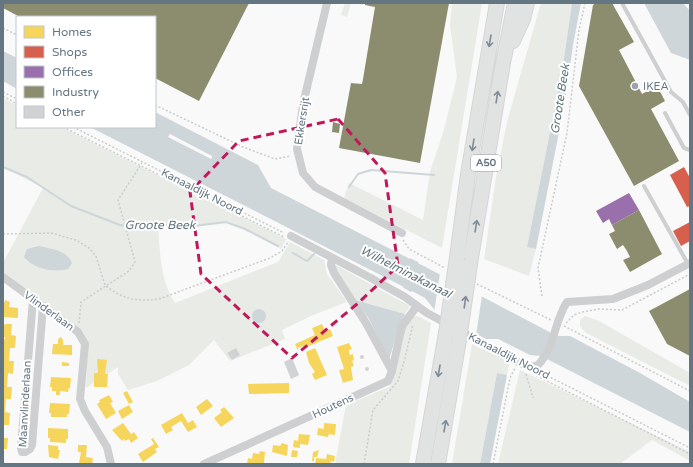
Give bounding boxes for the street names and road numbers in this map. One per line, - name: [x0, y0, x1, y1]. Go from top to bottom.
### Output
- street label: Ekkersrijt: [292, 96, 312, 146]
- road number: A50: [471, 155, 501, 171]
- street label: Kanaaldijk Noord: [159, 166, 245, 218]
- street label: Vlinderlaan: [21, 288, 77, 334]
- street label: Kanaaldijk Noord: [466, 330, 552, 382]
- street label: Maanvlinderlaan: [16, 360, 34, 448]
- street label: Houtens: [310, 391, 356, 421]

